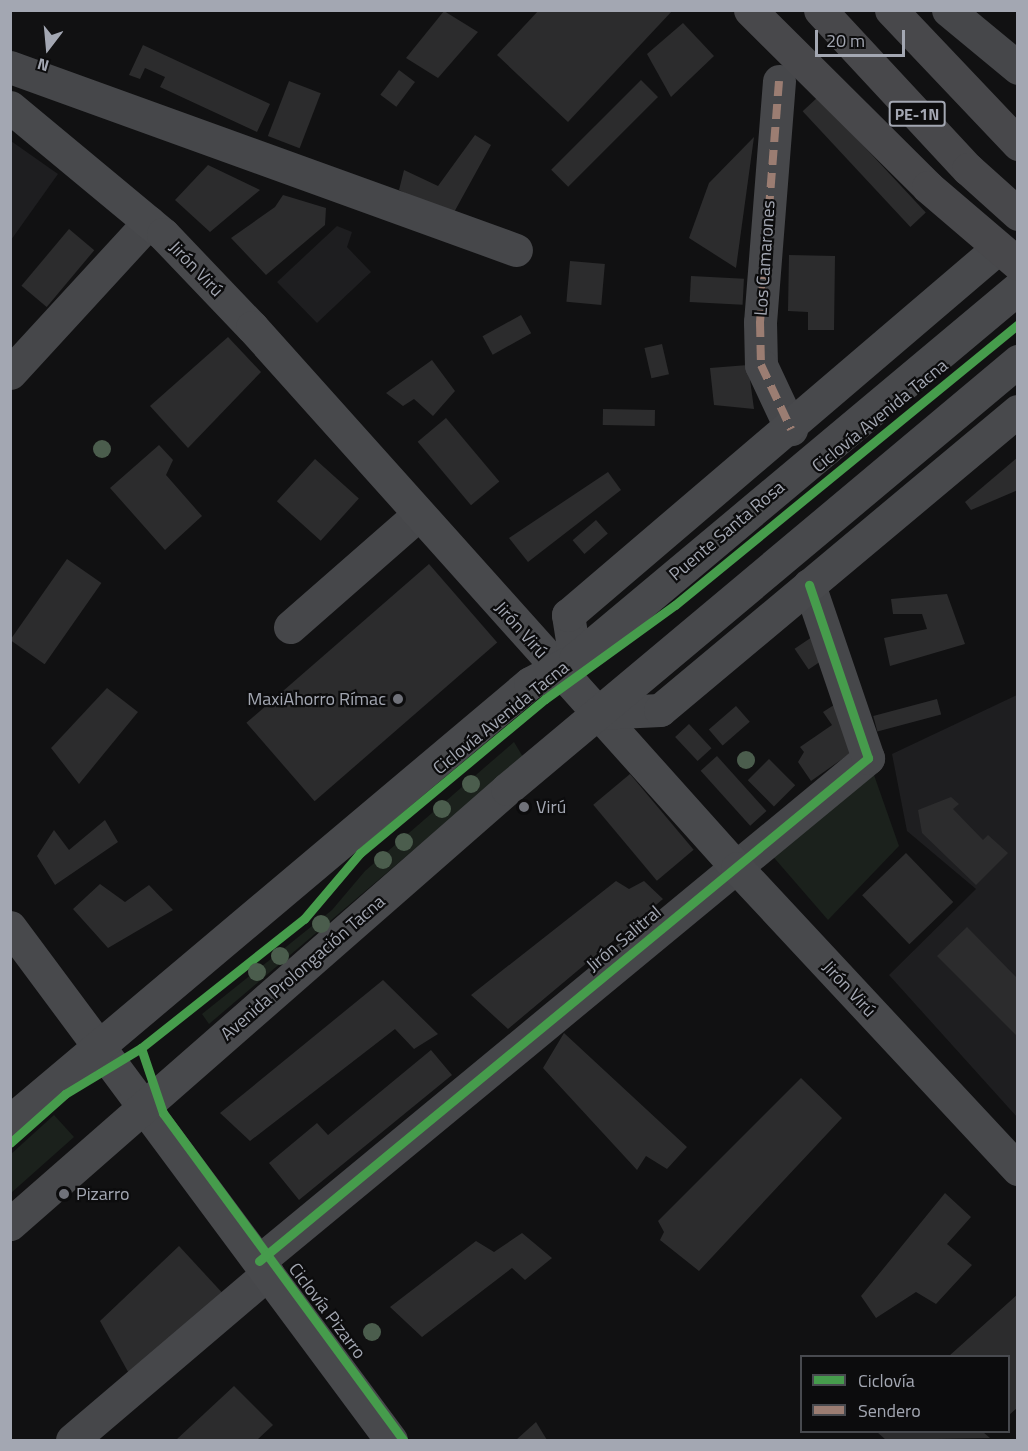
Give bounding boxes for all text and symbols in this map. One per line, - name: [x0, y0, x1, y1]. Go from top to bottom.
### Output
- north arrow: [18, 18, 78, 78]
- scale bar: [818, 18, 908, 56]
- text: 20 m: [826, 27, 865, 54]
- text: N: [34, 52, 52, 78]
- road number: PE-1N: [888, 101, 946, 127]
- street label: Los Camarones: [750, 199, 780, 317]
- street label: Jirón Virú: [164, 237, 228, 301]
- street label: Ciclovía Avenida Tacna: [808, 355, 952, 477]
- street label: Puente Santa Rosa: [665, 477, 789, 585]
- street label: Jirón Virú: [490, 597, 552, 663]
- street label: Ciclovía Avenida Tacna: [429, 657, 573, 779]
- place label: MaxiAhorro Rímac: [247, 688, 386, 710]
- marker: MaxiAhorro Rímac: [391, 692, 405, 706]
- place label: Virú: [536, 796, 566, 818]
- marker: Virú: [517, 800, 531, 814]
- street label: Avenida Prolongación Tacna: [217, 891, 389, 1045]
- street label: Jirón Salitral: [582, 902, 666, 976]
- street label: Jirón Virú: [818, 957, 880, 1021]
- place label: Pizarro: [76, 1183, 130, 1205]
- marker: Pizarro: [57, 1187, 71, 1201]
- street label: Ciclovía Pizarro: [284, 1259, 370, 1363]
- legend: [800, 1355, 1010, 1433]
- text: Ciclovía: [858, 1367, 915, 1394]
- text: Sendero: [858, 1397, 921, 1424]

